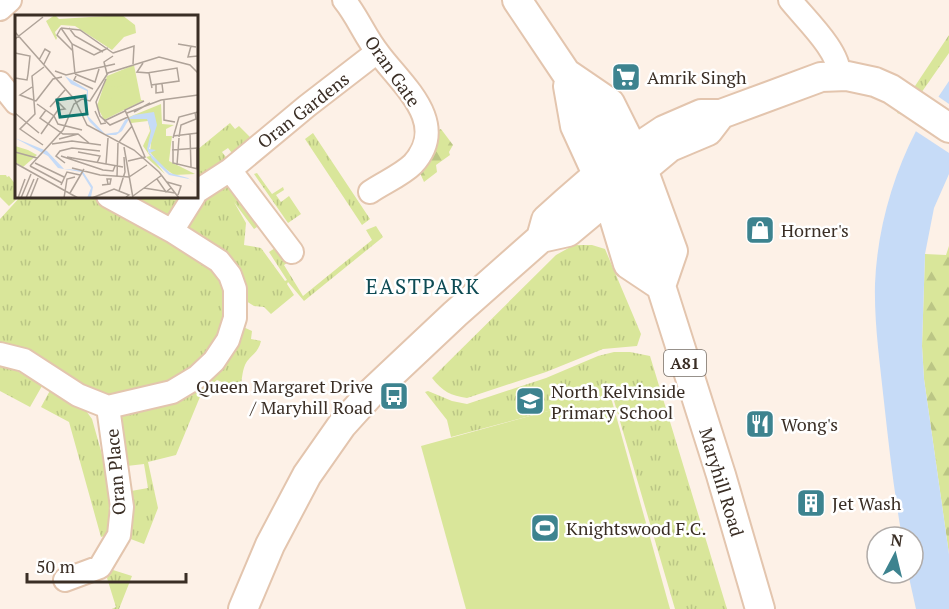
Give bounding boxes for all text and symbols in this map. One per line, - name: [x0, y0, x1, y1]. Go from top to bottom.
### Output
- inset map: [15, 15, 198, 198]
- street label: Oran Gate: [360, 31, 426, 111]
- supermarket icon: Amrik Singh: [610, 61, 642, 93]
- place label: Amrik Singh: [647, 65, 747, 89]
- street label: Oran Gardens: [252, 67, 354, 153]
- shop icon: Horner's: [744, 214, 776, 246]
- place label: Horner's: [781, 218, 849, 242]
- district label: EASTPARK: [365, 272, 481, 300]
- road number: A81: [664, 350, 706, 376]
- place label: Queen Margaret Drive / Maryhill Road: [196, 374, 373, 419]
- place label: North Kelvinside Primary School: [551, 379, 685, 424]
- bus stop icon: Queen Margaret Drive / Maryhill Road: [378, 380, 410, 412]
- school or university icon: North Kelvinside Primary School: [514, 385, 546, 417]
- restaurant icon: Wong's: [744, 408, 776, 440]
- place label: Wong's: [781, 412, 838, 436]
- street label: Maryhill Road: [694, 425, 750, 539]
- street label: Oran Place: [99, 428, 131, 516]
- building icon: Jet Wash: [795, 487, 827, 519]
- place label: Jet Wash: [832, 491, 902, 515]
- sports icon: Knightswood F.C.: [529, 512, 561, 544]
- place label: Knightswood F.C.: [566, 516, 706, 540]
- north arrow: [865, 525, 925, 585]
- text: N: [889, 528, 904, 552]
- scale bar: [27, 546, 186, 584]
- text: 50 m: [36, 554, 76, 578]

